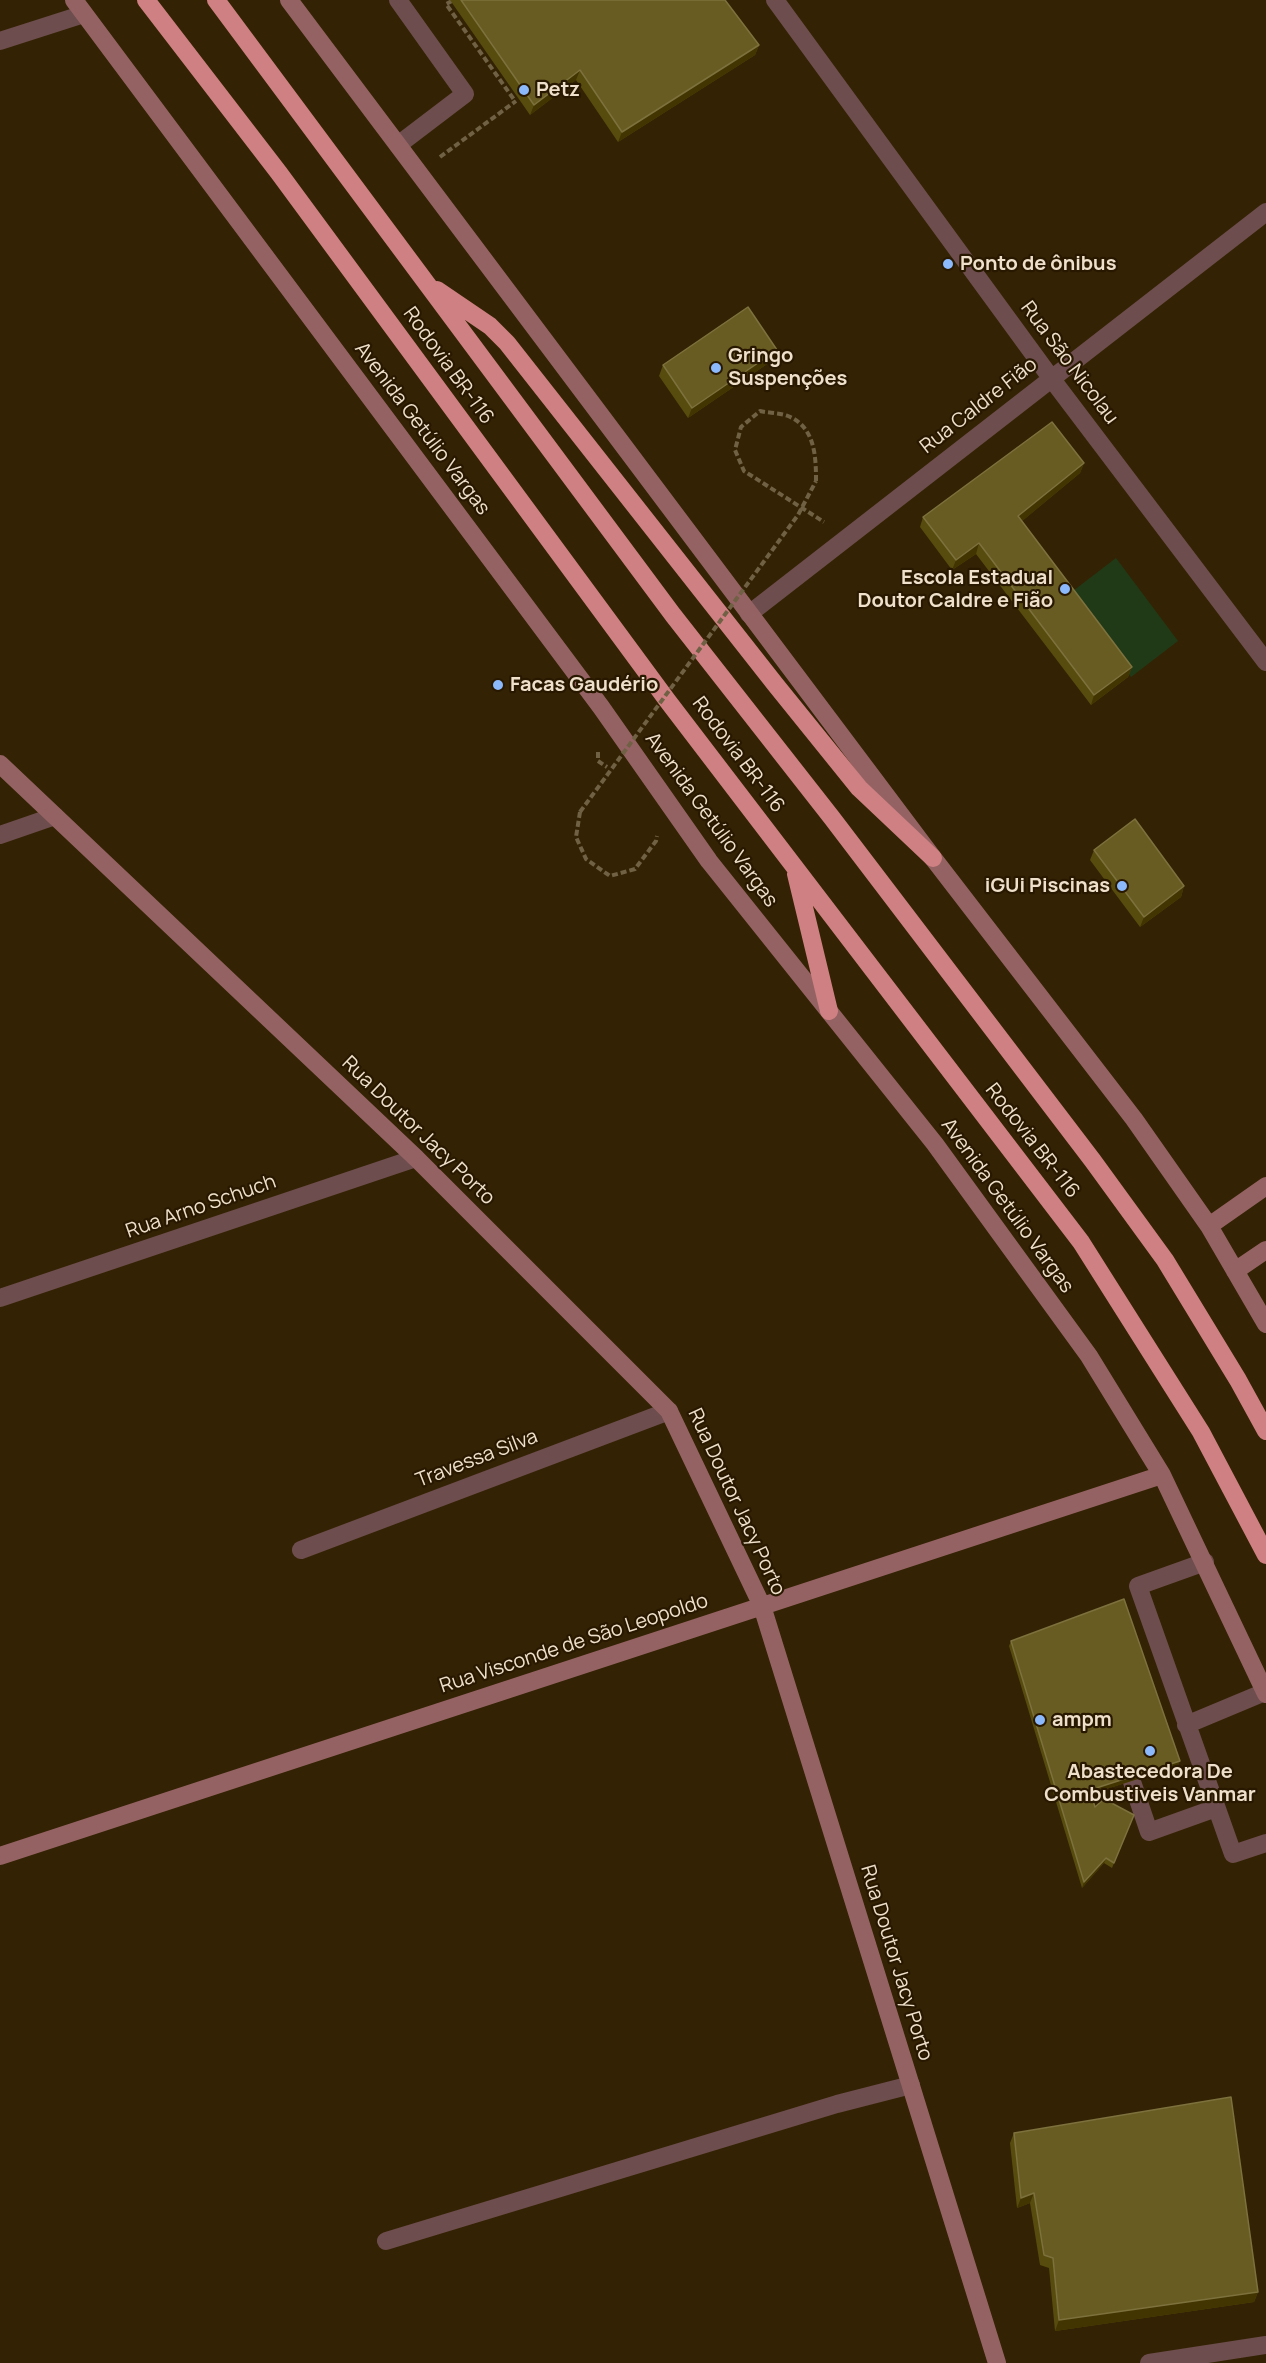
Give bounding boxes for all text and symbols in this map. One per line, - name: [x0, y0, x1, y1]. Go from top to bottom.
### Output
- place label: Petz: [536, 78, 580, 102]
- marker: Petz: [517, 83, 531, 97]
- place label: Ponto de ônibus: [960, 252, 1116, 276]
- marker: Ponto de ônibus: [941, 257, 955, 271]
- street label: Rua São Nicolau: [1015, 297, 1123, 429]
- street label: Rodovia BR-116: [397, 303, 499, 429]
- street label: Avenida Getúlio Vargas: [349, 338, 495, 520]
- place label: Gringo Suspenções: [728, 344, 847, 391]
- street label: Rua Caldre Fião: [916, 353, 1042, 459]
- marker: Gringo Suspenções: [709, 361, 723, 375]
- place label: Escola Estadual Doutor Caldre e Fião: [858, 566, 1053, 613]
- marker: Escola Estadual Doutor Caldre e Fião: [1058, 582, 1072, 596]
- place label: Facas Gaudério: [510, 673, 658, 697]
- marker: Facas Gaudério: [491, 678, 505, 692]
- street label: Rodovia BR-116: [687, 692, 789, 818]
- street label: Avenida Getúlio Vargas: [640, 728, 782, 912]
- place label: iGUi Piscinas: [985, 874, 1110, 898]
- marker: iGUi Piscinas: [1115, 879, 1129, 893]
- street label: Rua Doutor Jacy Porto: [336, 1052, 500, 1210]
- street label: Rodovia BR-116: [980, 1079, 1084, 1203]
- street label: Avenida Getúlio Vargas: [936, 1114, 1078, 1298]
- street label: Rua Arno Schuch: [123, 1170, 279, 1244]
- street label: Rua Doutor Jacy Porto: [682, 1405, 790, 1599]
- street label: Travessa Silva: [413, 1425, 541, 1493]
- street label: Rua Visconde de São Leopoldo: [437, 1589, 711, 1699]
- place label: ampm: [1052, 1708, 1112, 1732]
- marker: ampm: [1033, 1713, 1047, 1727]
- marker: Abastecedora De Combustiveis Vanmar: [1143, 1744, 1157, 1758]
- place label: Abastecedora De Combustiveis Vanmar: [1044, 1760, 1256, 1807]
- street label: Rua Doutor Jacy Porto: [855, 1862, 937, 2064]

